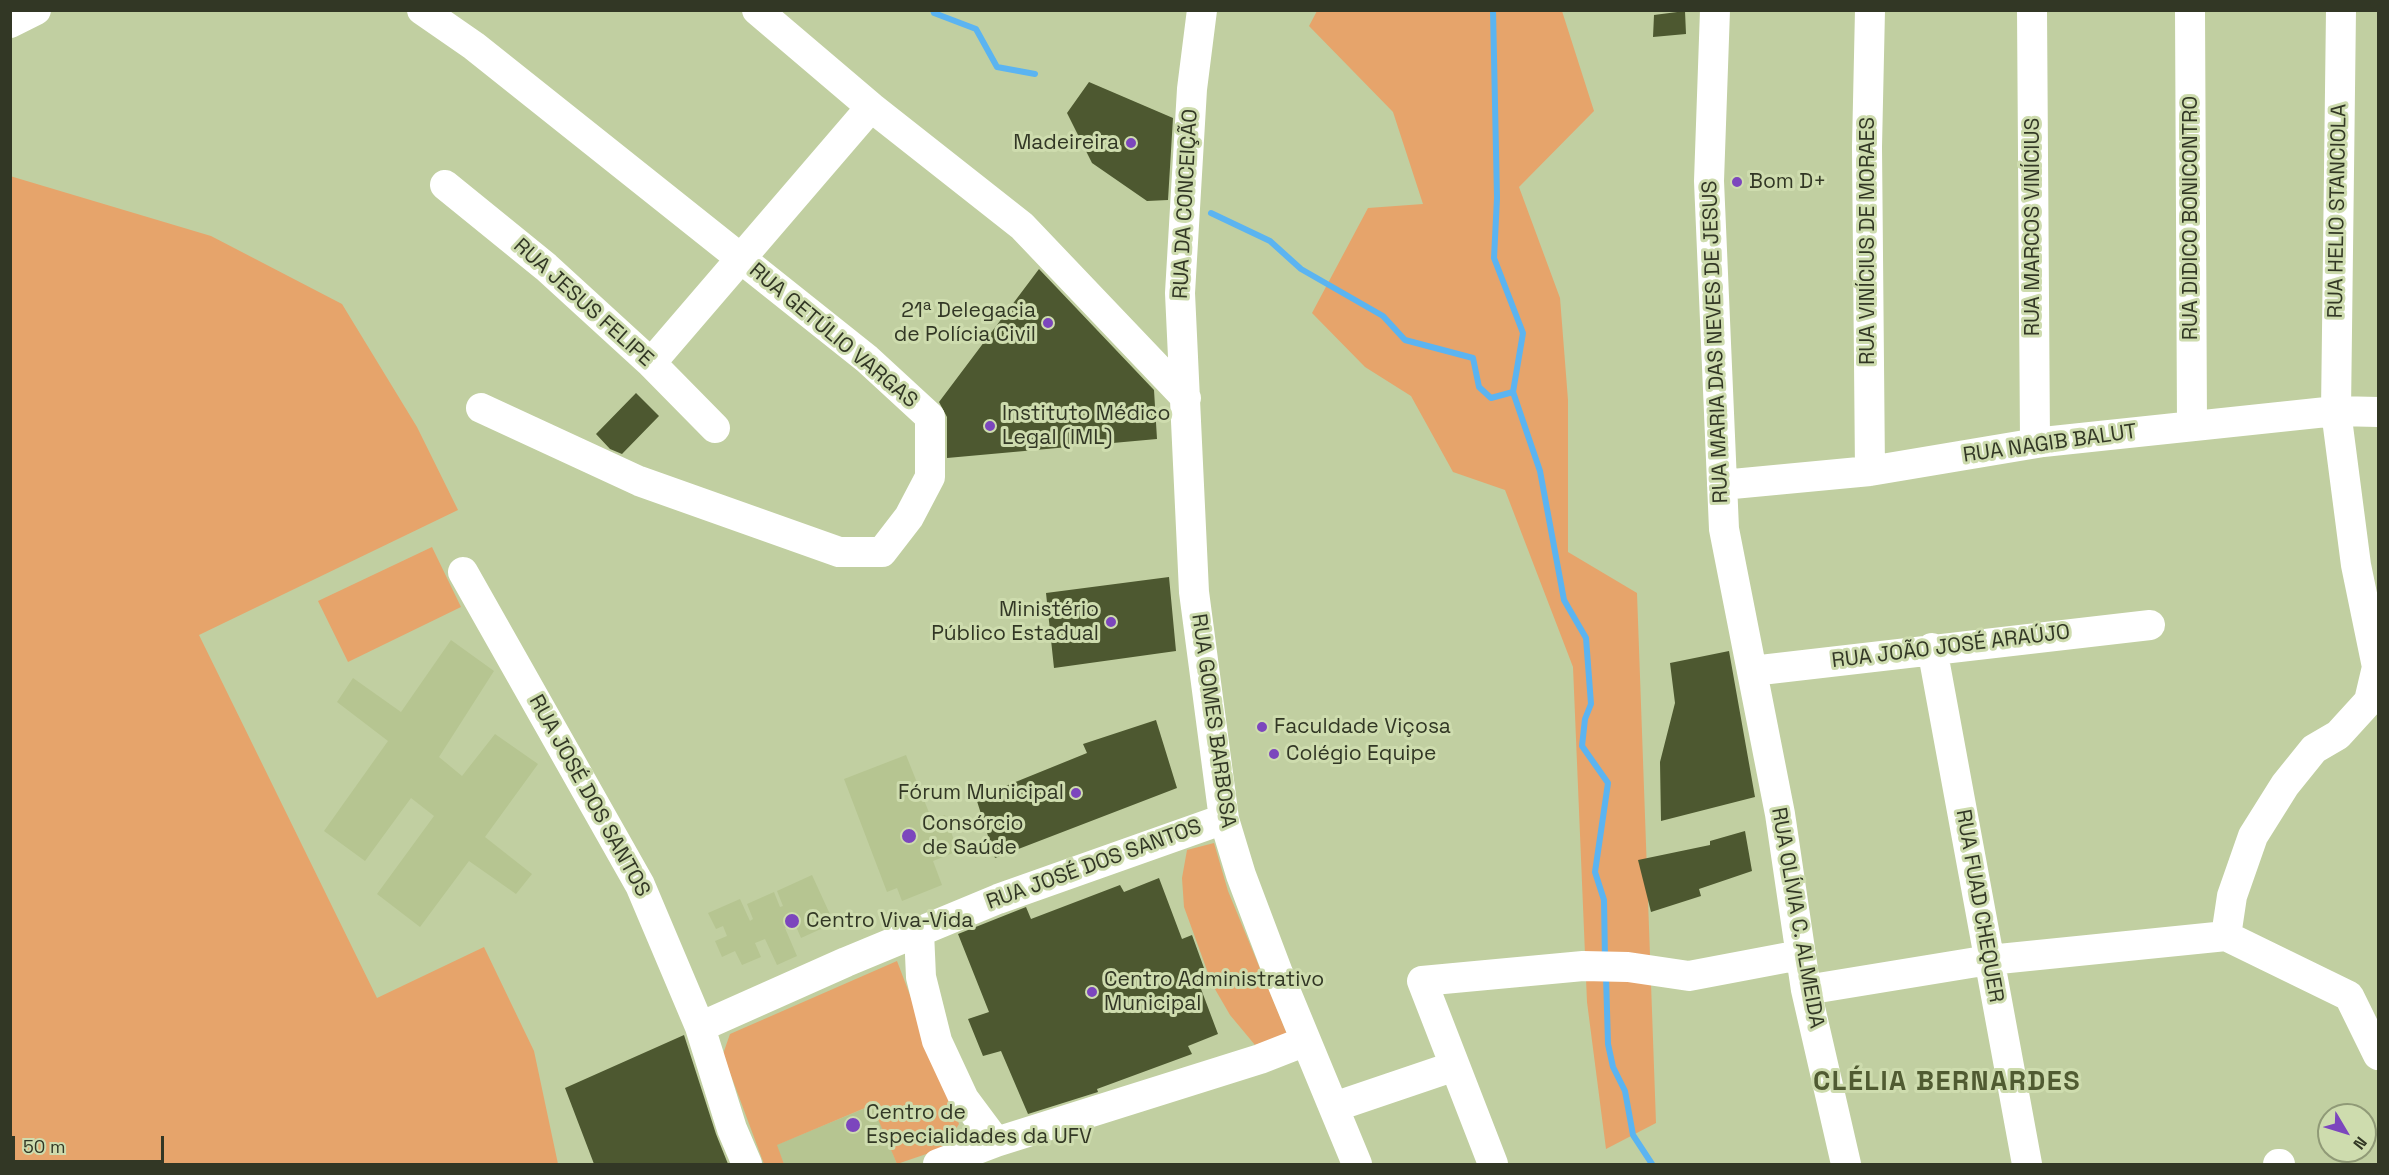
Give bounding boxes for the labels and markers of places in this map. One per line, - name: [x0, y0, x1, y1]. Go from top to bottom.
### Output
- place label: Madeireira: [1013, 130, 1119, 156]
- marker: Madeireira: [1124, 136, 1138, 150]
- place label: Bom D+: [1749, 169, 1826, 195]
- marker: Bom D+: [1730, 175, 1744, 189]
- place label: 21ª Delegacia de Polícia Civil: [894, 298, 1036, 348]
- marker: 21ª Delegacia de Polícia Civil: [1041, 316, 1055, 330]
- place label: Instituto Médico Legal (IML): [1002, 401, 1171, 451]
- marker: Instituto Médico Legal (IML): [983, 419, 997, 433]
- place label: Ministério Público Estadual: [931, 597, 1099, 647]
- marker: Ministério Público Estadual: [1104, 615, 1118, 629]
- place label: Faculdade Viçosa: [1274, 714, 1451, 740]
- marker: Faculdade Viçosa: [1255, 720, 1269, 734]
- place label: Colégio Equipe: [1286, 741, 1436, 767]
- marker: Colégio Equipe: [1267, 747, 1281, 761]
- place label: Fórum Municipal: [898, 780, 1064, 806]
- marker: Fórum Municipal: [1069, 786, 1083, 800]
- place label: Consórcio de Saúde: [922, 811, 1024, 861]
- marker: Consórcio de Saúde: [900, 827, 918, 845]
- place label: Centro Viva-Vida: [806, 908, 973, 934]
- marker: Centro Viva-Vida: [783, 912, 801, 930]
- place label: Centro Administrativo Municipal: [1104, 967, 1324, 1017]
- marker: Centro Administrativo Municipal: [1085, 985, 1099, 999]
- place label: Centro de Especialidades da UFV: [866, 1100, 1092, 1150]
- marker: Centro de Especialidades da UFV: [844, 1116, 862, 1134]

